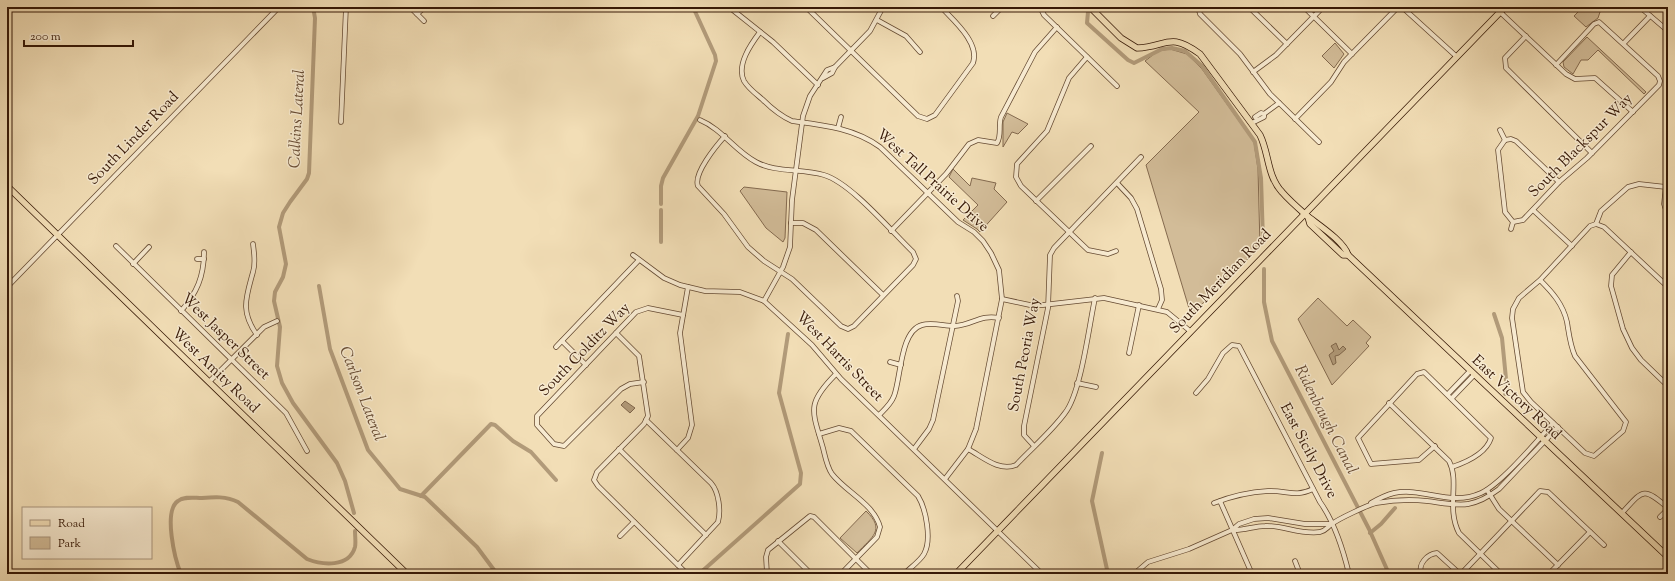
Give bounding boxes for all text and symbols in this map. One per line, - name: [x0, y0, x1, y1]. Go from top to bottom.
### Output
- scale bar: [24, 22, 133, 48]
- text: 200 m: [30, 28, 61, 46]
- water label: Calkins Lateral: [284, 69, 312, 169]
- street label: South Linder Road: [84, 87, 185, 190]
- street label: South Blackspur Way: [1524, 89, 1638, 203]
- street label: West Tall Prairie Drive: [871, 125, 993, 237]
- street label: South Meridian Road: [1165, 224, 1277, 339]
- street label: West Jasper Street: [176, 289, 274, 385]
- street label: South Peoria Way: [1004, 296, 1046, 414]
- street label: South Colditz Way: [535, 298, 636, 402]
- street label: West Harris Street: [790, 307, 888, 407]
- street label: West Amity Road: [166, 324, 264, 419]
- water label: Carlson Lateral: [332, 343, 390, 445]
- street label: East Victory Road: [1467, 351, 1566, 445]
- water label: Ridenbaugh Canal: [1288, 361, 1362, 479]
- street label: East Sicily Drive: [1274, 400, 1342, 502]
- legend: [22, 507, 152, 559]
- text: Road: [58, 515, 85, 533]
- text: Park: [58, 535, 81, 553]

